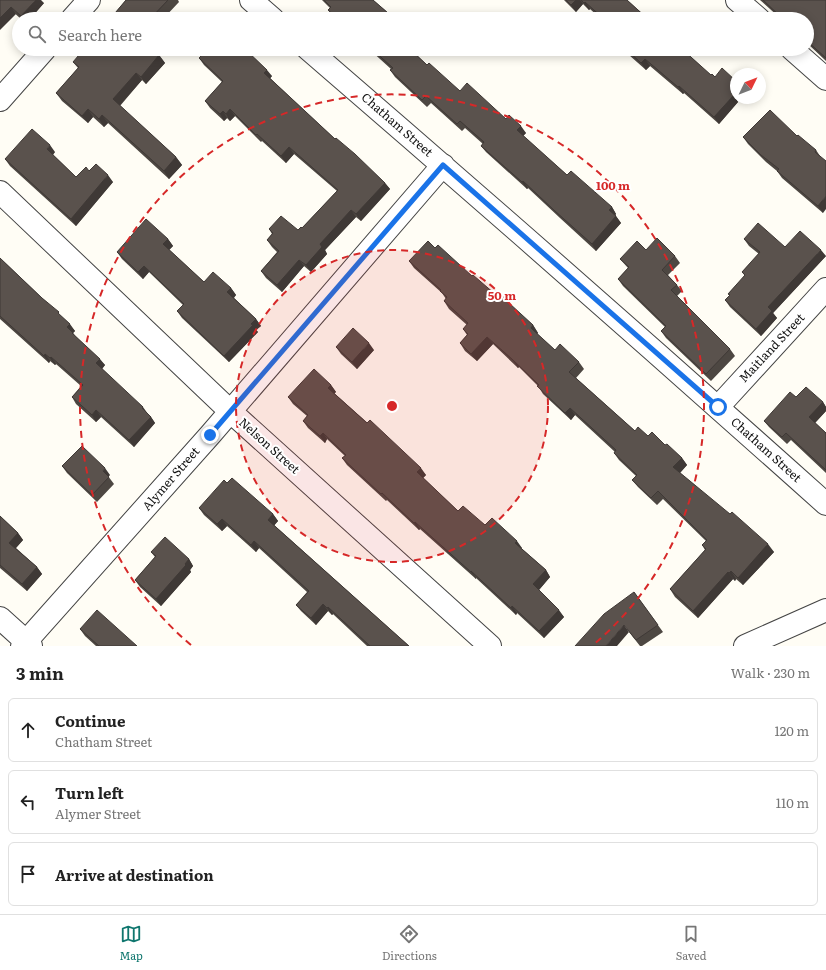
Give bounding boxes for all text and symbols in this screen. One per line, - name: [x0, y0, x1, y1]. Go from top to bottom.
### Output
- search box: [12, 12, 814, 56]
- icon: search: [26, 23, 48, 45]
- text: Search here: [58, 23, 142, 46]
- north arrow: [730, 68, 766, 104]
- street label: Chatham Street: [358, 88, 438, 161]
- text: 100 m: [596, 176, 630, 194]
- text: 50 m: [488, 286, 516, 304]
- street label: Maitland Street: [734, 308, 808, 386]
- route start: [709, 398, 727, 416]
- centre of rings: [385, 399, 399, 413]
- street label: Nelson Street: [235, 413, 304, 478]
- street label: Chatham Street: [727, 413, 806, 486]
- route end: [201, 426, 219, 444]
- street label: Alymer Street: [137, 442, 203, 514]
- text: 3 min: [16, 660, 64, 685]
- text: Walk · 230 m: [731, 663, 810, 682]
- text: Continue: [55, 709, 125, 732]
- icon: ahead: [17, 719, 39, 741]
- text: 120 m: [774, 721, 809, 740]
- text: Chatham Street: [55, 732, 152, 751]
- text: Turn left: [55, 781, 124, 804]
- icon: left: [17, 791, 39, 813]
- text: 110 m: [776, 793, 809, 812]
- text: Alymer Street: [55, 804, 141, 823]
- icon: arrive: [17, 863, 39, 885]
- text: Arrive at destination: [55, 863, 214, 886]
- tab: Map: [119, 923, 143, 963]
- tab: Directions: [382, 923, 437, 963]
- tab: Saved: [676, 923, 706, 963]

